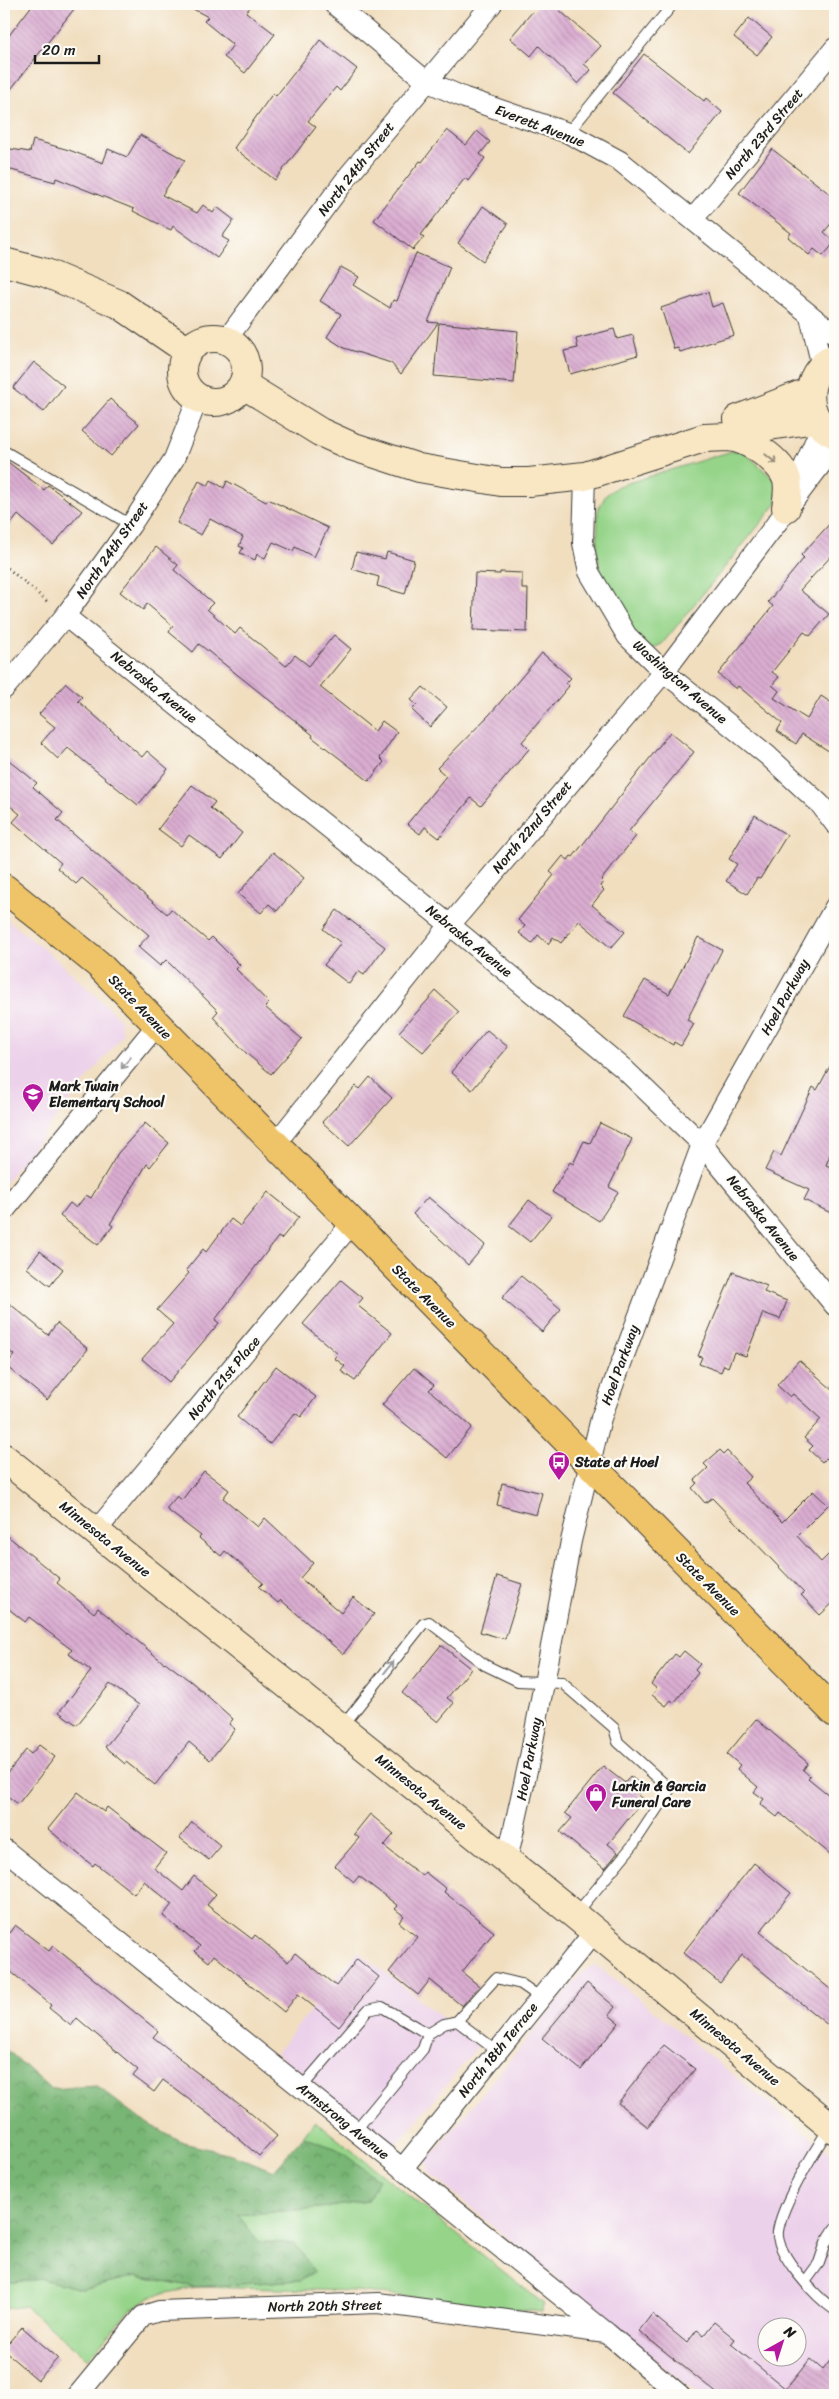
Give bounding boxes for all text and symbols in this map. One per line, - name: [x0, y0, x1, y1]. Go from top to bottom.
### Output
- scale bar: [35, 32, 99, 64]
- text: 20 m: [42, 37, 76, 63]
- street label: North 23rd Street: [718, 83, 810, 185]
- street label: Everett Avenue: [491, 97, 589, 155]
- street label: North 24th Street: [311, 116, 401, 222]
- one-way arrow: [764, 453, 777, 464]
- street label: North 24th Street: [69, 496, 155, 604]
- street label: Washington Avenue: [627, 633, 733, 731]
- street label: Nebraska Avenue: [105, 644, 203, 730]
- street label: North 22nd Street: [485, 775, 579, 879]
- street label: Nebraska Avenue: [420, 898, 518, 984]
- street label: Hoel Parkway: [754, 953, 817, 1040]
- street label: State Avenue: [102, 968, 178, 1046]
- one-way arrow: [121, 1056, 132, 1069]
- place label: Mark Twain Elementary School: [48, 1074, 166, 1115]
- school or university icon: Mark Twain Elementary School: [21, 1082, 45, 1113]
- street label: Nebraska Avenue: [720, 1169, 806, 1267]
- street label: State Avenue: [386, 1258, 462, 1334]
- street label: Hoel Parkway: [594, 1320, 646, 1409]
- street label: North 21st Place: [181, 1330, 267, 1426]
- bus stop icon: State at Hoel: [547, 1450, 571, 1481]
- place label: State at Hoel: [574, 1450, 659, 1475]
- street label: Minnesota Avenue: [54, 1494, 156, 1584]
- street label: State Avenue: [670, 1546, 746, 1622]
- one-way arrow: [384, 1661, 395, 1674]
- street label: Hoel Parkway: [509, 1715, 549, 1803]
- street label: Minnesota Avenue: [370, 1747, 472, 1837]
- place label: Larkin & Garcia Funeral Care: [611, 1774, 707, 1815]
- shop icon: Larkin & Garcia Funeral Care: [584, 1782, 608, 1813]
- street label: North 18th Terrace: [451, 1996, 545, 2103]
- street label: Minnesota Avenue: [684, 2001, 786, 2093]
- street label: Armstrong Avenue: [290, 2075, 395, 2167]
- street label: North 20th Street: [268, 2293, 382, 2319]
- north arrow: [756, 2316, 806, 2366]
- text: N: [777, 2319, 802, 2345]

